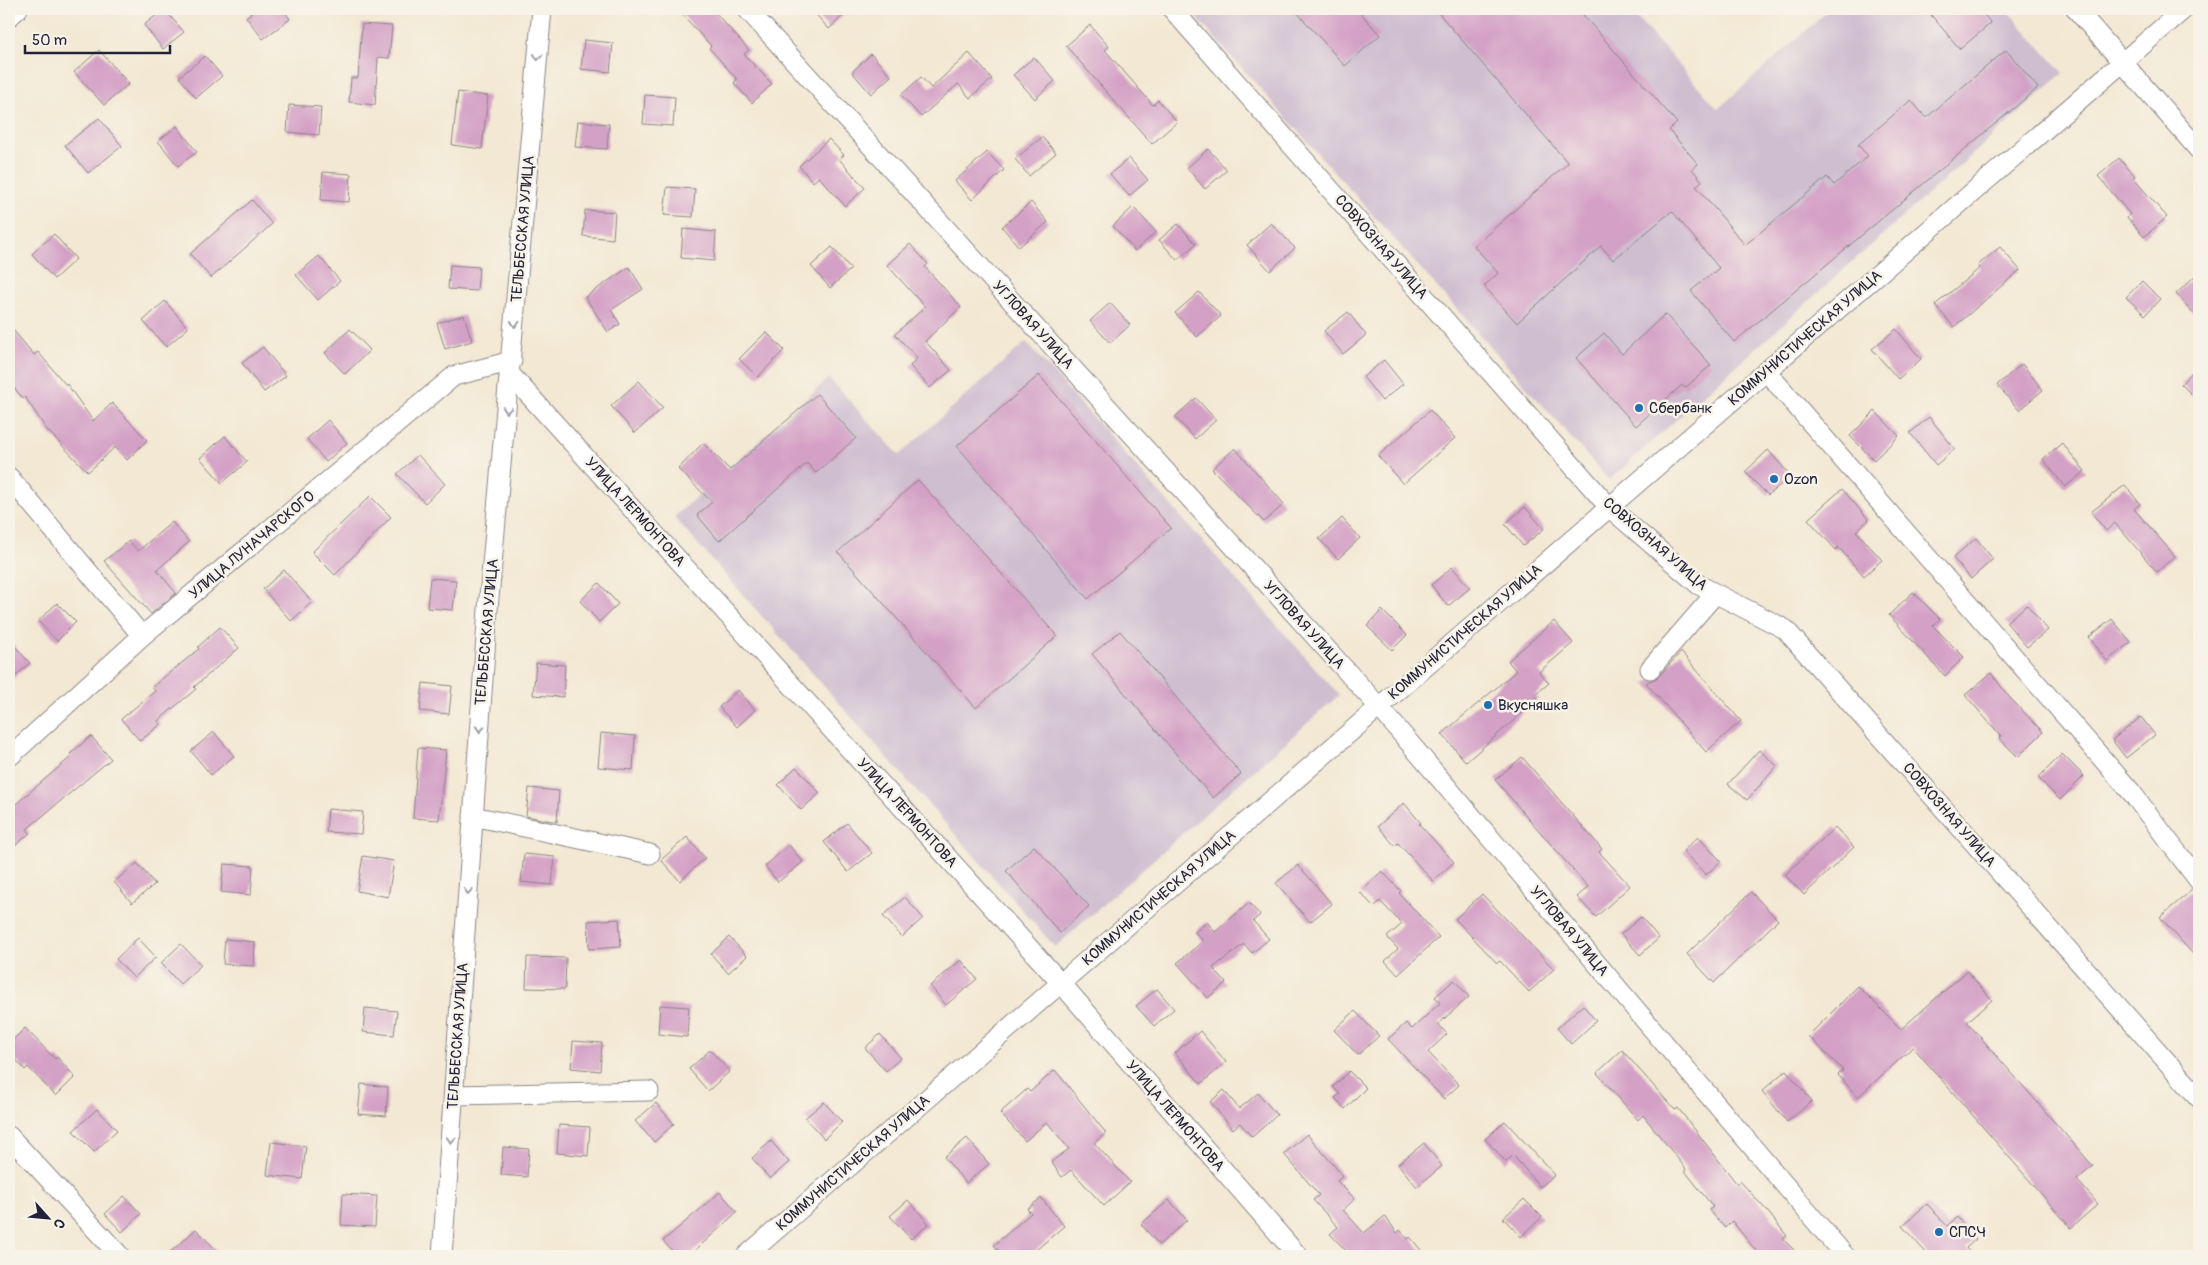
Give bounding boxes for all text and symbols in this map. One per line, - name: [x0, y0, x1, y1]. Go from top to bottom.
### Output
- scale bar: [25, 22, 170, 54]
- text: 50 m: [32, 31, 67, 50]
- one-way arrow: [532, 54, 543, 62]
- street label: ТЕЛЬБЕССКАЯ УЛИЦА: [507, 155, 539, 303]
- street label: СОВХОЗНАЯ УЛИЦА: [1330, 191, 1432, 303]
- street label: КОММУНИСТИЧЕСКАЯ УЛИЦА: [1724, 266, 1886, 410]
- street label: УГЛОВАЯ УЛИЦА: [988, 277, 1078, 373]
- one-way arrow: [510, 320, 521, 328]
- place label: Сбербанк: [1649, 399, 1712, 418]
- marker: Сбербанк: [1633, 402, 1645, 414]
- one-way arrow: [502, 406, 513, 414]
- street label: УЛИЦА ЛЕРМОНТОВА: [581, 453, 689, 571]
- place label: Ozon: [1784, 470, 1818, 489]
- marker: Ozon: [1768, 473, 1780, 485]
- street label: УЛИЦА ЛУНАЧАРСКОГО: [185, 487, 319, 603]
- street label: СОВХОЗНАЯ УЛИЦА: [1599, 493, 1711, 595]
- street label: ТЕЛЬБЕССКАЯ УЛИЦА: [471, 558, 503, 706]
- street label: КОММУНИСТИЧЕСКАЯ УЛИЦА: [1384, 560, 1546, 704]
- street label: УГЛОВАЯ УЛИЦА: [1259, 577, 1349, 673]
- place label: Вкусняшка: [1498, 696, 1568, 715]
- marker: Вкусняшка: [1482, 699, 1494, 711]
- one-way arrow: [474, 725, 485, 733]
- street label: УЛИЦА ЛЕРМОНТОВА: [853, 754, 961, 872]
- street label: СОВХОЗНАЯ УЛИЦА: [1898, 759, 2000, 871]
- street label: КОММУНИСТИЧЕСКАЯ УЛИЦА: [1078, 826, 1240, 970]
- street label: УГЛОВАЯ УЛИЦА: [1526, 882, 1613, 980]
- one-way arrow: [463, 887, 474, 895]
- street label: ТЕЛЬБЕССКАЯ УЛИЦА: [443, 962, 473, 1110]
- street label: УЛИЦА ЛЕРМОНТОВА: [1122, 1057, 1229, 1176]
- street label: КОММУНИСТИЧЕСКАЯ УЛИЦА: [772, 1091, 934, 1235]
- one-way arrow: [445, 1137, 456, 1145]
- north arrow: [22, 1192, 72, 1242]
- text: С: [49, 1216, 69, 1232]
- place label: СПСЧ: [1949, 1223, 1986, 1242]
- marker: СПСЧ: [1933, 1226, 1945, 1238]

